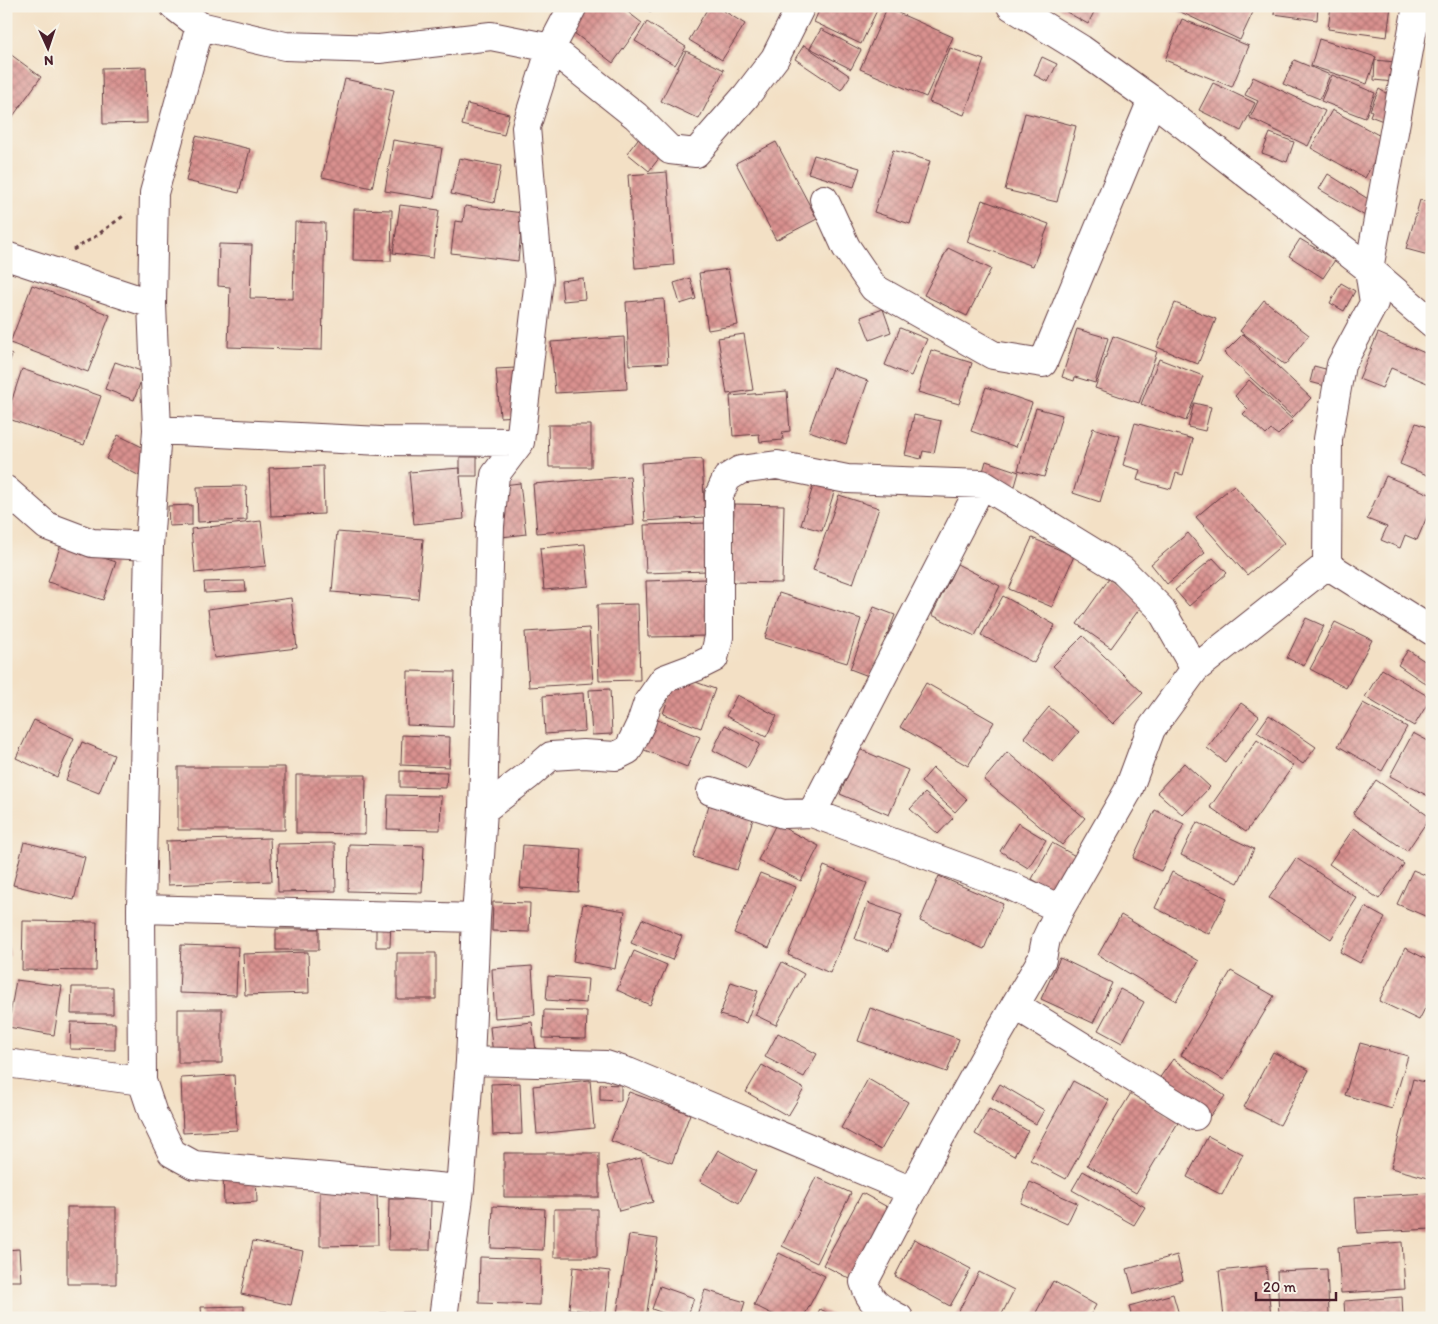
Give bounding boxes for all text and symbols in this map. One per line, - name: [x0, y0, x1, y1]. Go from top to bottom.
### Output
- north arrow: [22, 22, 72, 72]
- text: N: [43, 52, 54, 69]
- scale bar: [1256, 1269, 1336, 1301]
- text: 20 m: [1263, 1278, 1297, 1296]

